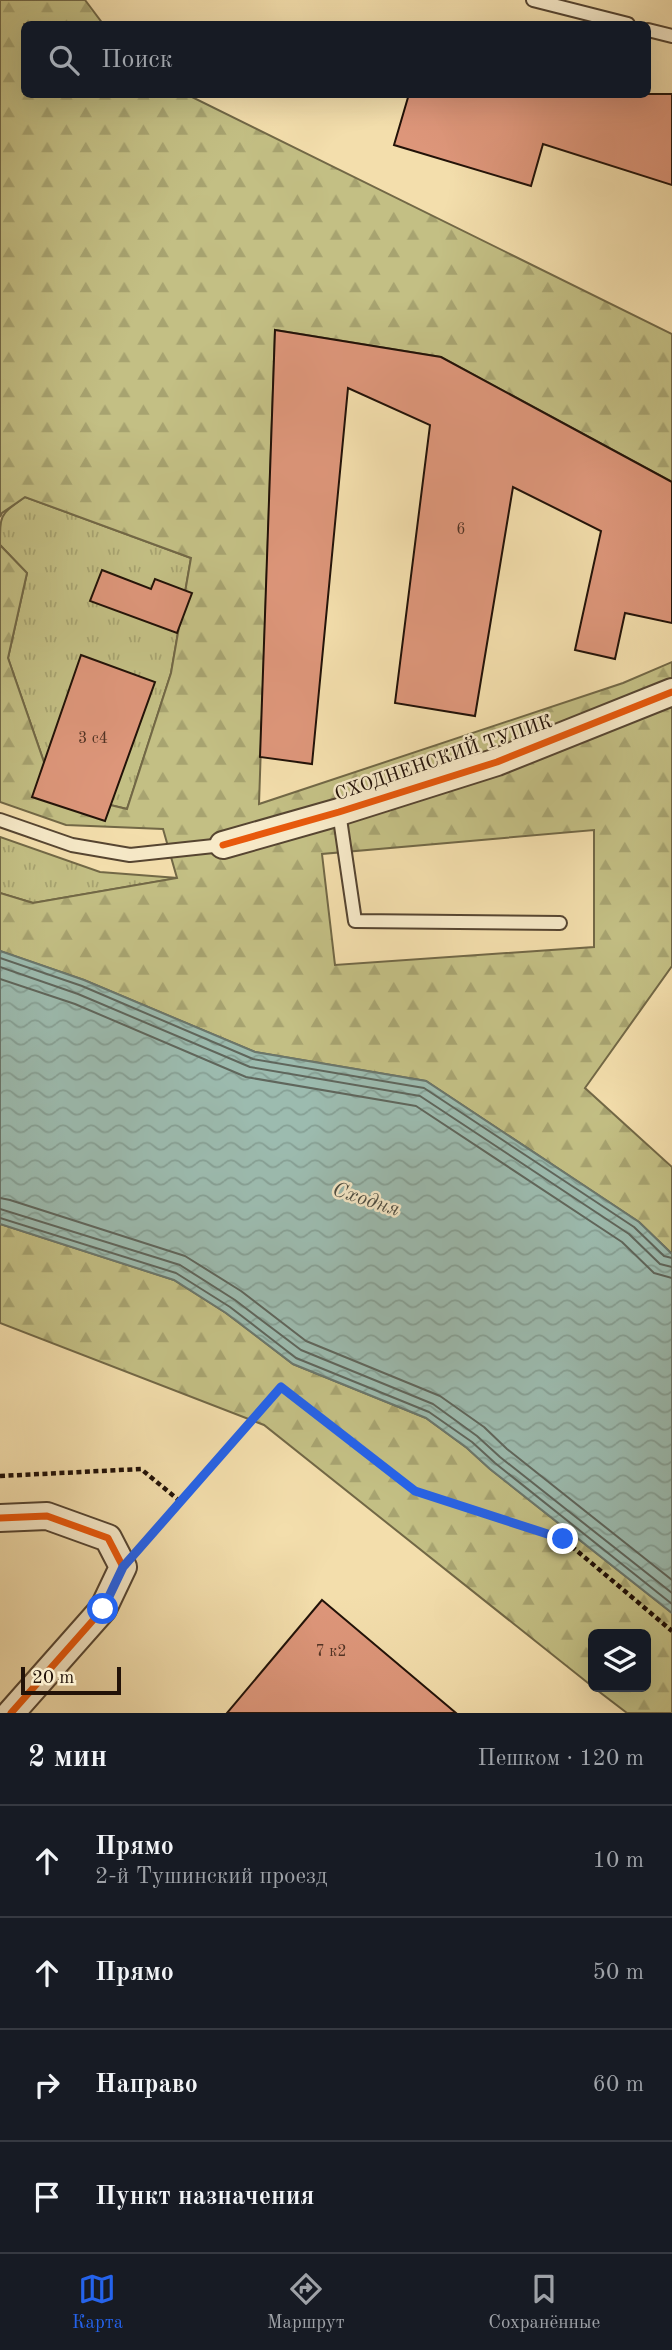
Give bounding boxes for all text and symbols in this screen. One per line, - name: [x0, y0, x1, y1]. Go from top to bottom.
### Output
- search box: [21, 21, 651, 98]
- icon: search: [45, 41, 83, 79]
- text: Поиск: [101, 47, 173, 73]
- house number: 6: [456, 522, 466, 538]
- street label: СХОДНЕНСКИЙ ТУПИК: [331, 709, 555, 805]
- house number: 3 с4: [78, 731, 108, 747]
- water label: Сходня: [330, 1179, 402, 1221]
- route end: [547, 1523, 578, 1554]
- route start: [87, 1593, 118, 1624]
- map controls: [588, 1629, 651, 1692]
- button: layers: [588, 1629, 651, 1692]
- house number: 7 к2: [315, 1644, 347, 1660]
- scale bar: [21, 1664, 121, 1696]
- text: 20 m: [32, 1669, 74, 1688]
- text: 2 мин: [28, 1743, 107, 1773]
- text: Пешком · 120 m: [478, 1747, 644, 1770]
- text: Прямо: [95, 1834, 174, 1860]
- icon: ahead: [28, 1842, 66, 1880]
- text: 10 m: [593, 1849, 644, 1872]
- text: 2-й Тушинский проезд: [95, 1865, 327, 1888]
- icon: ahead: [28, 1954, 66, 1992]
- text: Прямо: [95, 1960, 174, 1986]
- text: 50 m: [593, 1961, 644, 1984]
- icon: right: [28, 2066, 66, 2104]
- text: Направо: [95, 2072, 198, 2098]
- text: 60 m: [593, 2073, 644, 2096]
- icon: arrive: [28, 2178, 66, 2216]
- text: Пункт назначения: [95, 2184, 314, 2210]
- tab: Карта: [72, 2270, 123, 2335]
- tab: Маршрут: [267, 2270, 345, 2335]
- tab: Сохранённые: [488, 2270, 600, 2335]

